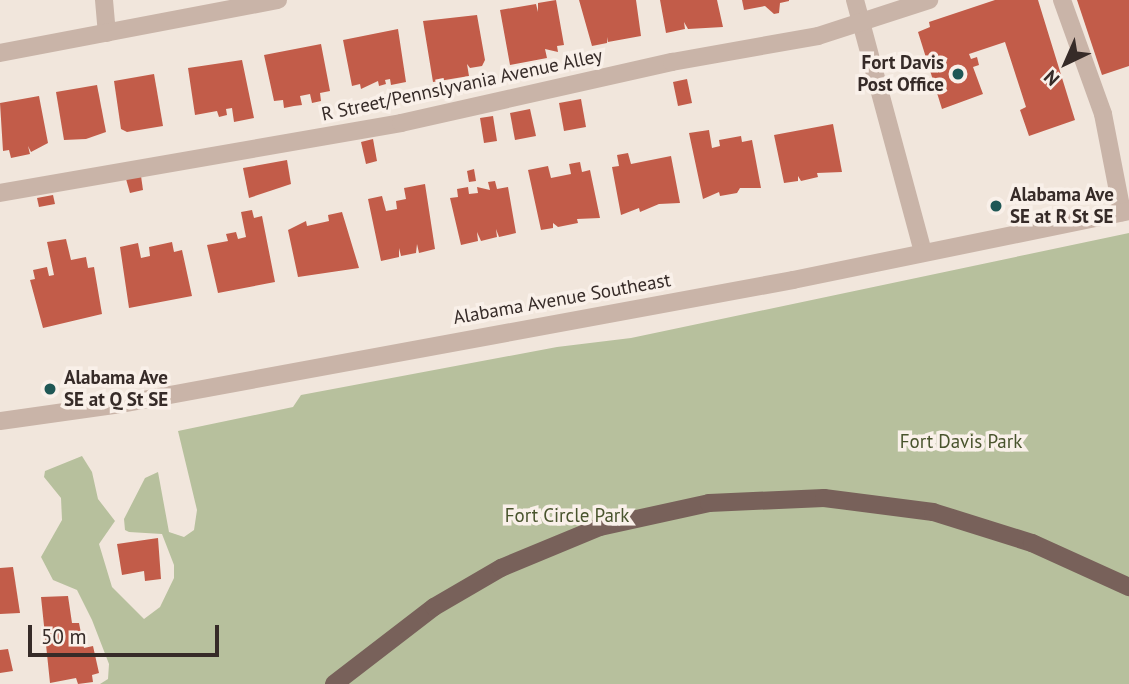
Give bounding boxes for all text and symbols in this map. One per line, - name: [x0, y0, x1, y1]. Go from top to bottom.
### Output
- north arrow: [1031, 28, 1101, 98]
- street label: R Street/Pennslyvania Avenue Alley: [319, 44, 605, 126]
- place label: Fort Davis Post Office: [857, 52, 944, 96]
- text: N: [1039, 65, 1064, 91]
- marker: Fort Davis Post Office: [950, 66, 966, 82]
- place label: Alabama Ave SE at R St SE: [1010, 184, 1115, 228]
- marker: Alabama Ave SE at R St SE: [988, 198, 1004, 214]
- street label: Alabama Avenue Southeast: [451, 269, 673, 329]
- place label: Alabama Ave SE at Q St SE: [64, 367, 169, 411]
- marker: Alabama Ave SE at Q St SE: [42, 381, 58, 397]
- park label: Fort Davis Park: [900, 431, 1022, 453]
- park label: Fort Circle Park: [505, 505, 629, 527]
- scale bar: [32, 610, 222, 654]
- text: 50 m: [41, 623, 87, 650]

